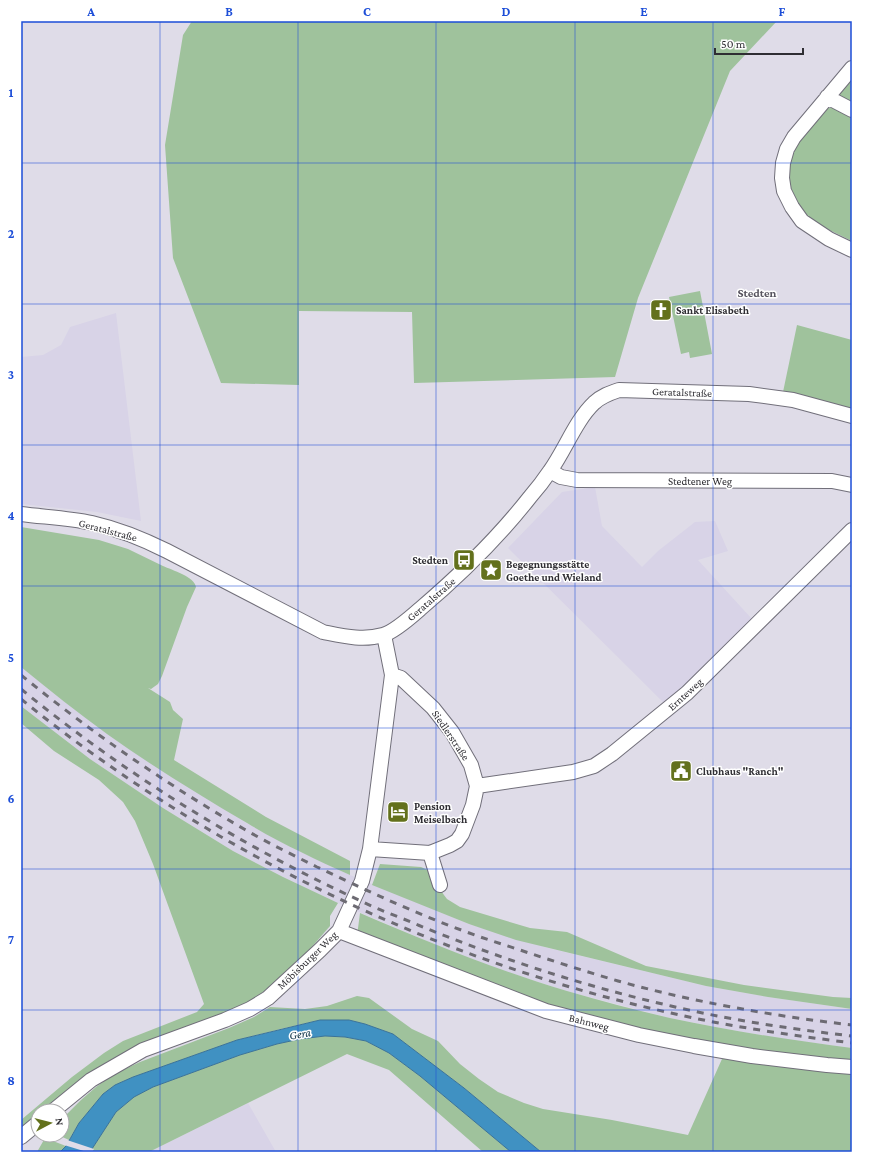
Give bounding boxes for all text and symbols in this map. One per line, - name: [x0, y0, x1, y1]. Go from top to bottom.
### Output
- text: A: [86, 4, 95, 19]
- text: B: [225, 4, 233, 19]
- text: C: [363, 4, 371, 19]
- text: D: [502, 4, 511, 19]
- text: E: [640, 4, 648, 19]
- text: F: [779, 4, 786, 19]
- scale bar: [715, 30, 803, 56]
- text: 50 m: [721, 37, 746, 51]
- text: 1: [9, 85, 14, 100]
- text: 2: [8, 226, 15, 241]
- district label: Stedten: [738, 286, 777, 300]
- church icon: Sankt Elisabeth: [648, 297, 674, 323]
- place label: Sankt Elisabeth: [676, 304, 750, 316]
- text: 3: [8, 367, 14, 382]
- street label: Geratalstraße: [652, 385, 712, 399]
- street label: Stedtener Weg: [668, 475, 733, 488]
- text: 4: [7, 508, 15, 523]
- street label: Geratalstraße: [78, 516, 139, 544]
- bus stop icon: Stedten: [451, 547, 477, 573]
- place label: Stedten: [412, 554, 449, 566]
- place icon: Begegnungsstätte Goethe und Wieland: [478, 557, 504, 583]
- place label: Begegnungsstätte Goethe und Wieland: [506, 558, 602, 583]
- street label: Geratalstraße: [404, 575, 458, 623]
- text: 5: [8, 650, 14, 665]
- street label: Ernteweg: [665, 675, 706, 713]
- street label: Siedlerstraße: [430, 708, 472, 762]
- public building icon: Clubhaus "Ranch": [668, 758, 694, 784]
- place label: Clubhaus "Ranch": [696, 765, 784, 777]
- text: 6: [7, 791, 15, 806]
- hotel icon: Pension Meiselbach: [385, 799, 411, 825]
- place label: Pension Meiselbach: [414, 800, 468, 825]
- street label: Möbisburger Weg: [275, 928, 341, 992]
- text: 7: [8, 932, 14, 947]
- street label: Bahnweg: [567, 1011, 611, 1034]
- water label: Gera: [288, 1025, 312, 1043]
- text: 8: [7, 1073, 15, 1088]
- north arrow: [30, 1103, 70, 1143]
- text: N: [54, 1117, 66, 1127]

